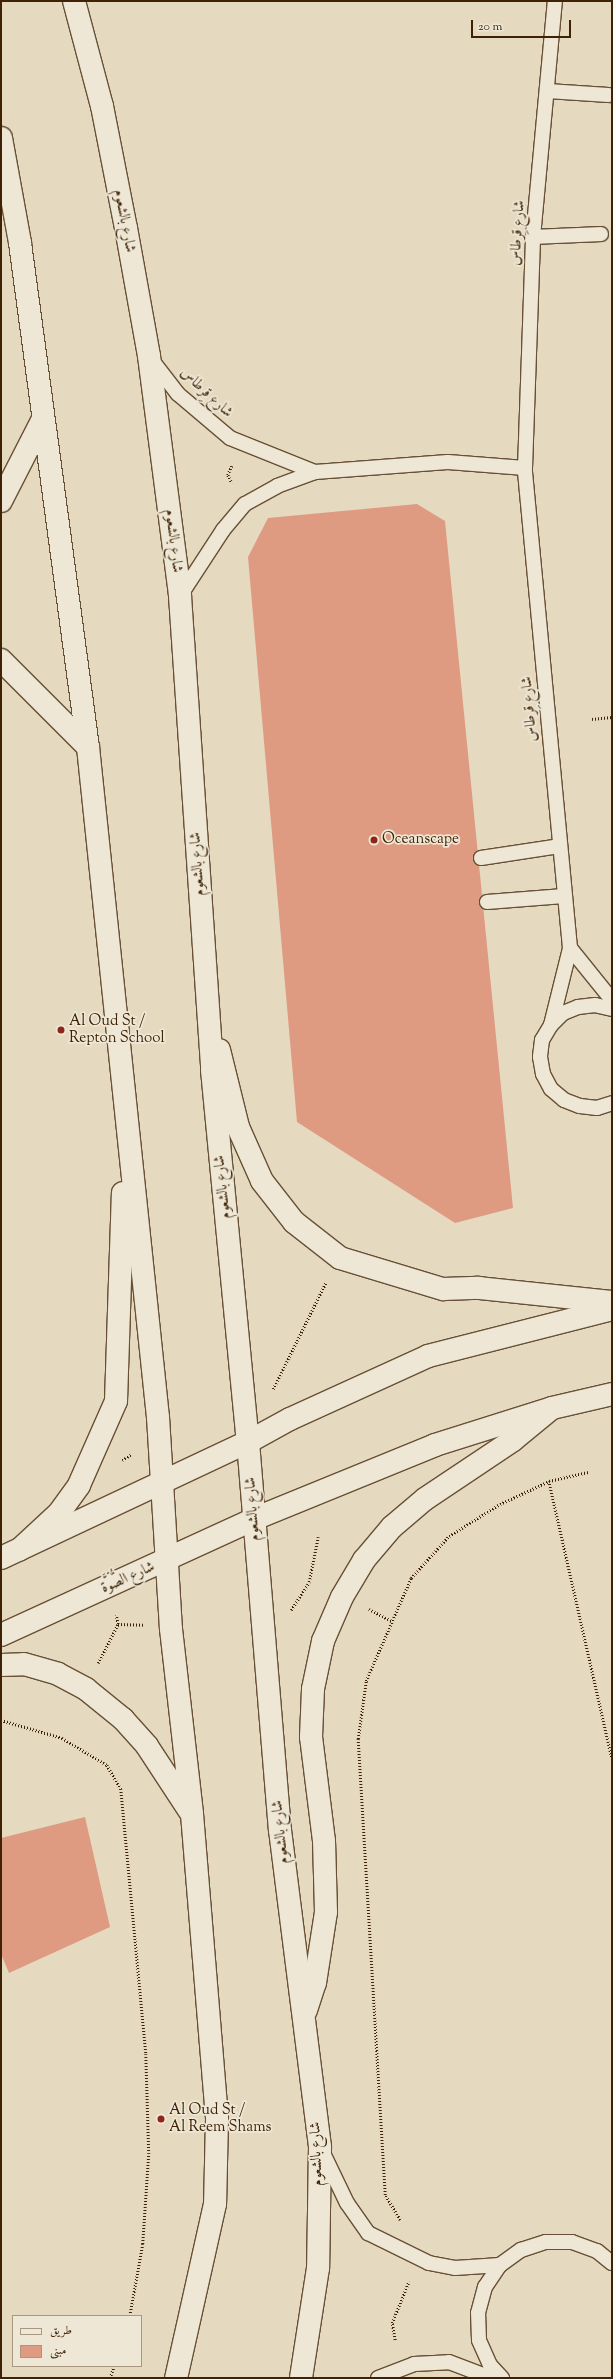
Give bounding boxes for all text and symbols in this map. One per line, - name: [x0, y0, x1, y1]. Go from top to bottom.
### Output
- scale bar: [473, 12, 573, 38]
- text: 20 m: [478, 18, 502, 36]
- street label: شارع بالشعوم: [109, 188, 139, 254]
- street label: شارع قِرطاس: [507, 200, 529, 266]
- street label: شارع قِرطاس: [176, 364, 236, 422]
- street label: شارع بالشعوم: [160, 508, 186, 574]
- street label: شارع قِرطاس: [518, 676, 542, 742]
- street label: شارع بالشعوم: [187, 831, 209, 897]
- place label: Oceanscape: [382, 831, 459, 849]
- marker: Oceanscape: [369, 835, 379, 845]
- place label: Al Oud St / Repton School: [69, 1012, 165, 1047]
- marker: Al Oud St / Repton School: [56, 1025, 66, 1035]
- street label: شارع بالشعوم: [211, 1154, 235, 1220]
- street label: شارع بالشعوم: [242, 1476, 264, 1542]
- street label: شارع الصُّوَّة: [98, 1558, 158, 1598]
- street label: شارع بالشعوم: [269, 1799, 293, 1865]
- place label: Al Oud St / Al Reem Shams: [169, 2101, 271, 2136]
- marker: Al Oud St / Al Reem Shams: [156, 2114, 166, 2124]
- street label: شارع بالشعوم: [307, 2122, 327, 2186]
- legend: [12, 2315, 142, 2367]
- text: طريق: [50, 2322, 72, 2340]
- text: مبنى: [50, 2342, 66, 2360]

